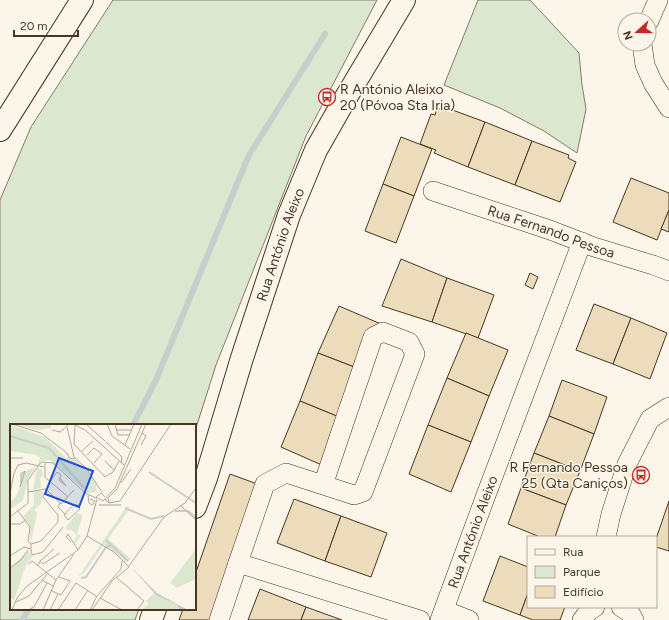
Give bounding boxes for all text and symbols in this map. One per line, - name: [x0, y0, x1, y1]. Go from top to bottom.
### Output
- scale bar: [14, 12, 78, 38]
- north arrow: [617, 12, 657, 52]
- text: 20 m: [20, 19, 48, 33]
- text: N: [621, 29, 636, 42]
- place label: R António Aleixo 20 (Póvoa Sta Iria): [340, 81, 455, 114]
- bus stop icon: R António Aleixo 20 (Póvoa Sta Iria): [317, 87, 337, 107]
- street label: Rua António Aleixo: [253, 185, 308, 303]
- street label: Rua Fernando Pessoa: [486, 201, 617, 261]
- inset map: [10, 424, 196, 610]
- place label: R Fernando Pessoa 25 (Qta Caniços): [509, 459, 628, 492]
- bus stop icon: R Fernando Pessoa 25 (Qta Caniços): [631, 465, 651, 485]
- street label: Rua António Aleixo: [444, 473, 501, 590]
- legend: [527, 536, 657, 608]
- text: Rua: [563, 545, 583, 559]
- text: Parque: [563, 565, 601, 579]
- text: Edifício: [563, 585, 603, 599]

